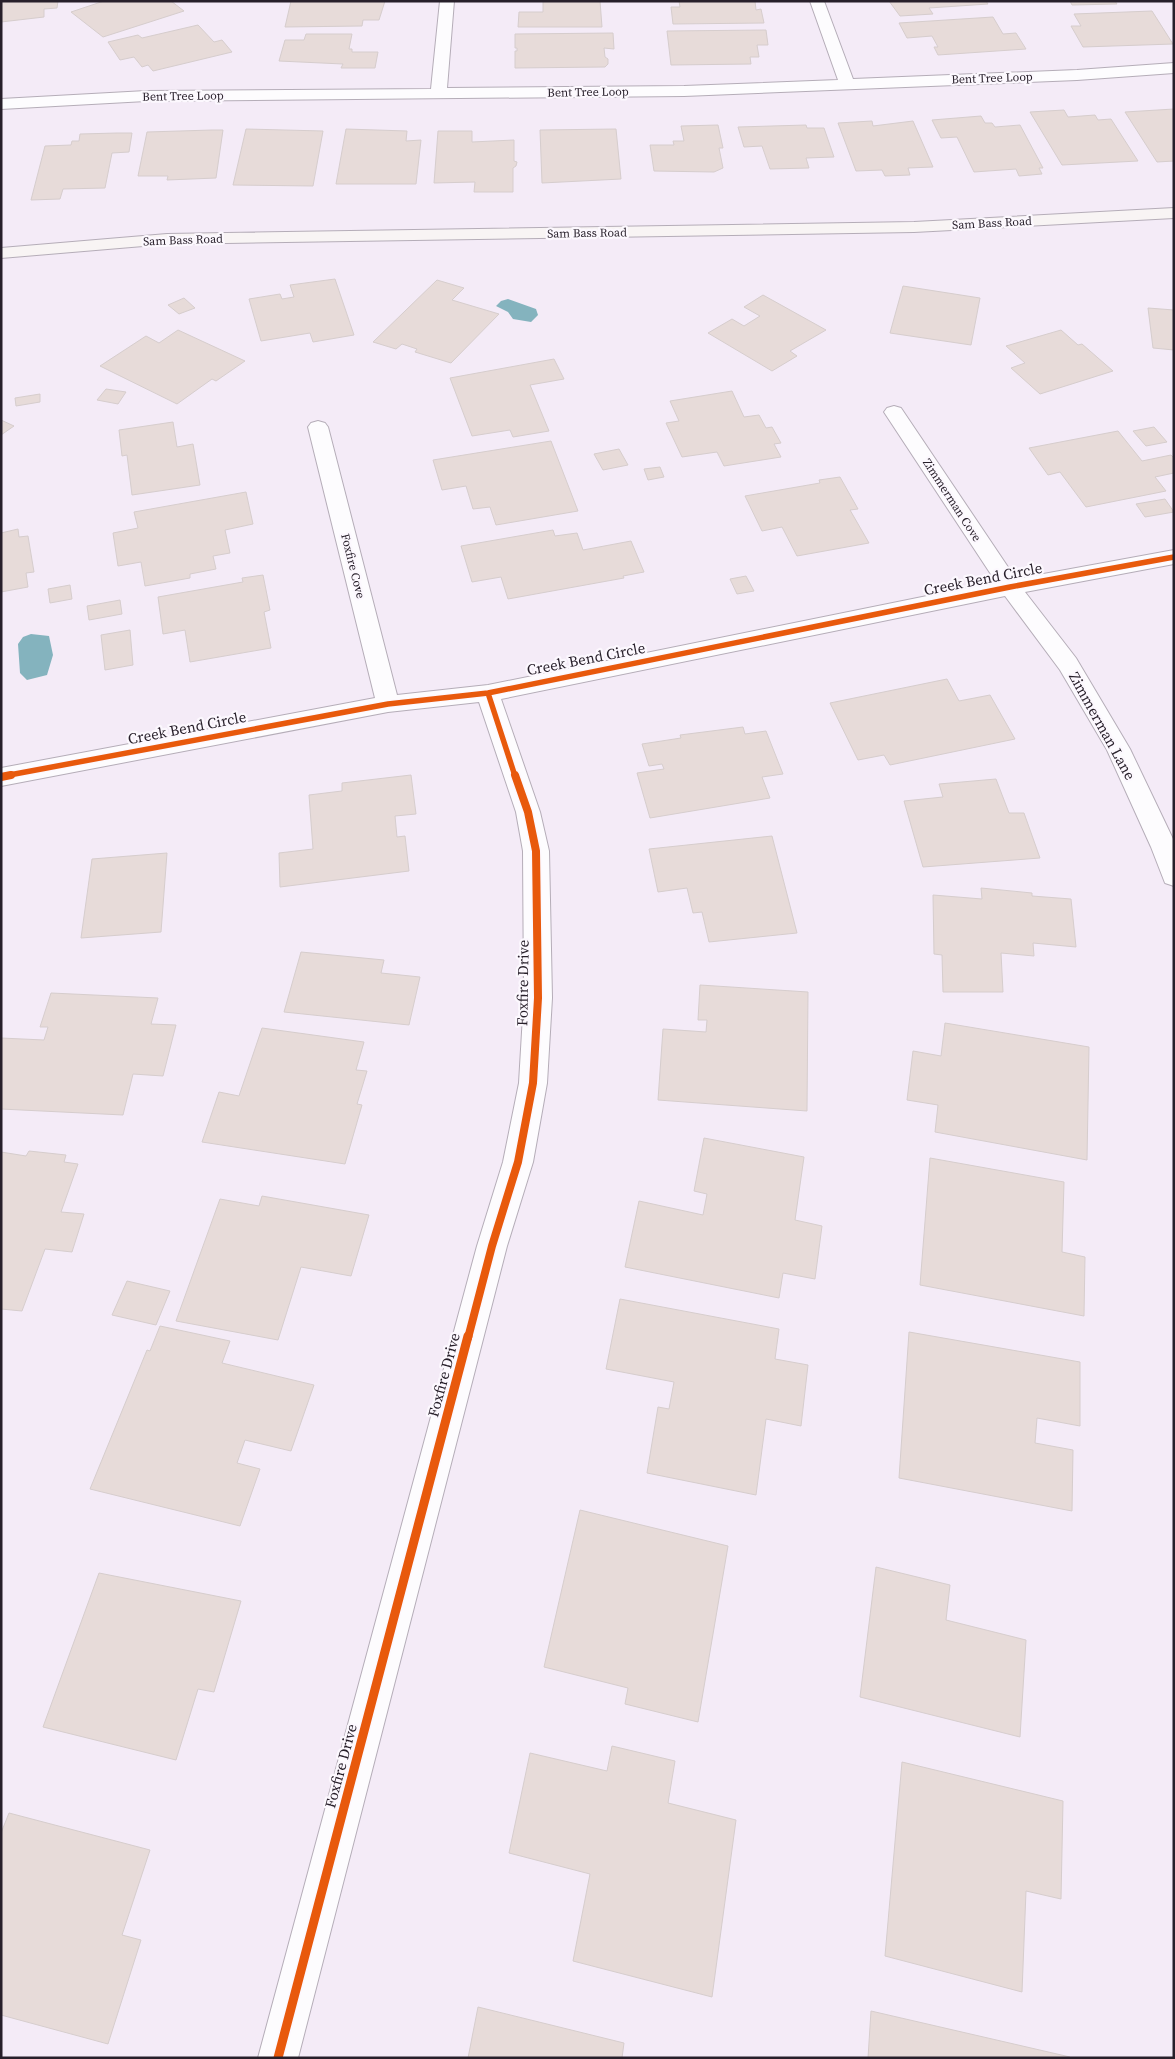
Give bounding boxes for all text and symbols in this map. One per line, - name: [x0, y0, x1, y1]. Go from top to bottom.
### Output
- street label: Bent Tree Loop: [951, 69, 1033, 87]
- street label: Bent Tree Loop: [547, 83, 629, 101]
- street label: Bent Tree Loop: [142, 87, 224, 105]
- street label: Sam Bass Road: [952, 213, 1032, 233]
- street label: Sam Bass Road: [547, 224, 627, 242]
- street label: Sam Bass Road: [143, 231, 223, 249]
- street label: Zimmerman Cove: [919, 455, 985, 545]
- street label: Foxfire Cove: [337, 532, 369, 600]
- street label: Creek Bend Circle: [922, 557, 1044, 600]
- street label: Creek Bend Circle: [525, 637, 647, 680]
- street label: Zimmerman Lane: [1064, 668, 1141, 784]
- street label: Creek Bend Circle: [126, 706, 248, 749]
- street label: Foxfire Drive: [511, 939, 534, 1026]
- street label: Foxfire Drive: [422, 1330, 465, 1419]
- street label: Foxfire Drive: [319, 1721, 362, 1810]

